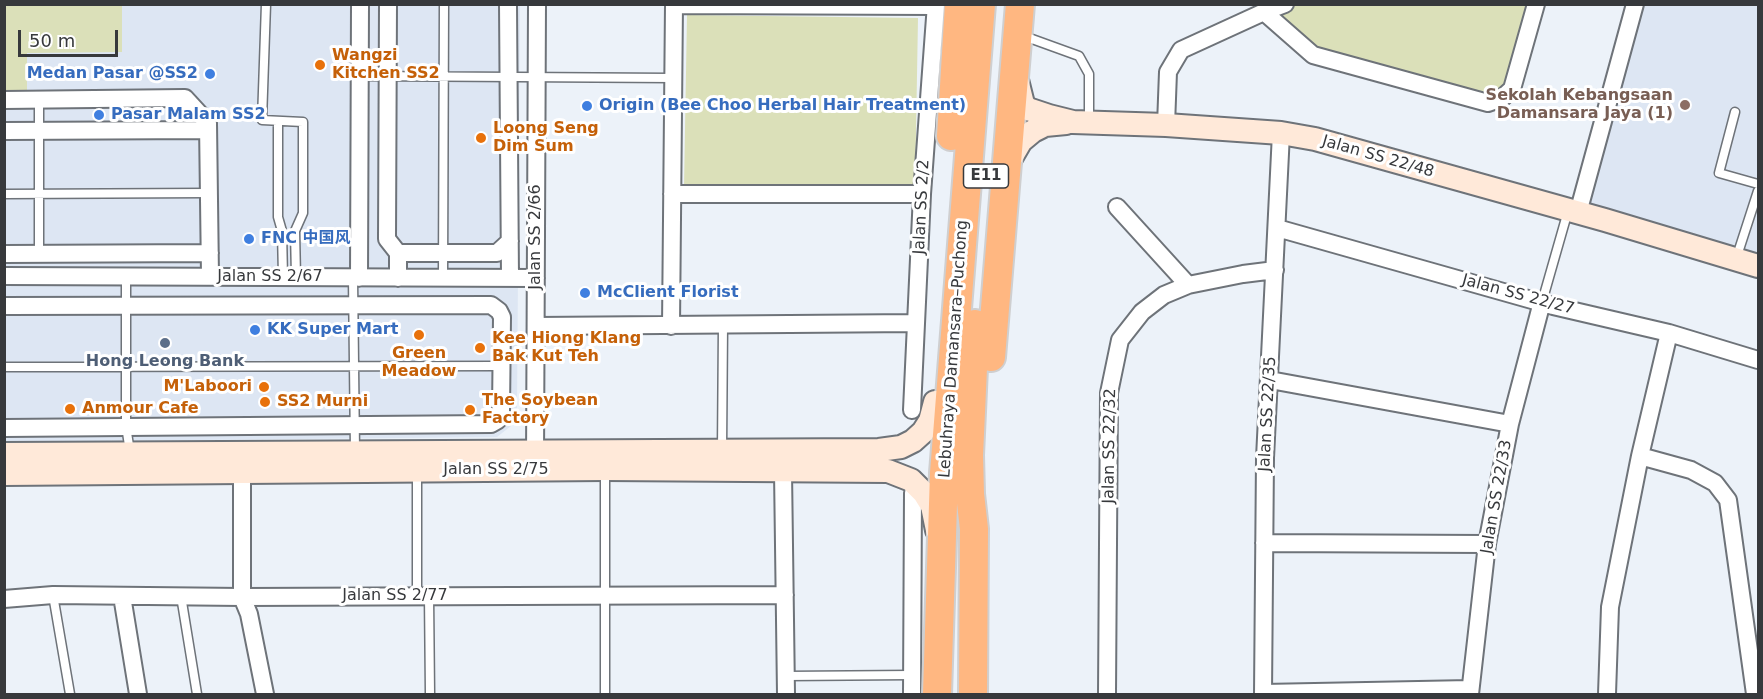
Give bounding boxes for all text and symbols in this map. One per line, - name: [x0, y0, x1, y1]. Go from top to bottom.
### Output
- scale bar: [21, 18, 122, 56]
- text: 50 m: [29, 30, 75, 51]
- place label: Wangzi Kitchen SS2: [332, 46, 440, 84]
- marker: Wangzi Kitchen SS2: [313, 58, 327, 72]
- place label: Medan Pasar @SS2: [27, 64, 198, 84]
- marker: Medan Pasar @SS2: [203, 67, 217, 81]
- place label: Sekolah Kebangsaan Damansara Jaya (1): [1486, 86, 1673, 124]
- place label: Origin (Bee Choo Herbal Hair Treatment): [599, 96, 966, 116]
- marker: Sekolah Kebangsaan Damansara Jaya (1): [1678, 98, 1692, 112]
- marker: Origin (Bee Choo Herbal Hair Treatment): [580, 99, 594, 113]
- place label: Pasar Malam SS2: [111, 105, 266, 125]
- marker: Pasar Malam SS2: [92, 108, 106, 122]
- place label: Loong Seng Dim Sum: [493, 119, 599, 157]
- marker: Loong Seng Dim Sum: [474, 131, 488, 145]
- street label: Jalan SS 22/48: [1320, 132, 1436, 182]
- street label: Jalan SS 2/2: [910, 159, 934, 255]
- road number: E11: [964, 164, 1008, 188]
- street label: Jalan SS 2/66: [526, 184, 546, 290]
- street label: Lebuhraya Damansara–Puchong: [935, 219, 973, 479]
- place label: FNC 中国风: [261, 229, 351, 249]
- marker: FNC 中国风: [242, 232, 256, 246]
- street label: Jalan SS 2/67: [217, 267, 323, 287]
- street label: Jalan SS 22/27: [1460, 271, 1576, 319]
- place label: McClient Florist: [597, 283, 739, 303]
- marker: McClient Florist: [578, 286, 592, 300]
- place label: KK Super Mart: [267, 320, 398, 340]
- marker: KK Super Mart: [248, 323, 262, 337]
- marker: Green Meadow: [412, 328, 426, 342]
- place label: Kee Hiong Klang Bak Kut Teh: [492, 329, 641, 367]
- marker: Hong Leong Bank: [158, 336, 172, 350]
- marker: Kee Hiong Klang Bak Kut Teh: [473, 341, 487, 355]
- place label: Green Meadow: [382, 344, 456, 382]
- place label: Hong Leong Bank: [86, 352, 244, 372]
- street label: Jalan SS 22/35: [1255, 356, 1281, 472]
- place label: M'Laboori: [163, 377, 252, 397]
- marker: M'Laboori: [257, 380, 271, 394]
- street label: Jalan SS 22/32: [1099, 388, 1121, 504]
- place label: The Soybean Factory: [482, 391, 598, 429]
- place label: SS2 Murni: [277, 392, 368, 412]
- marker: SS2 Murni: [258, 395, 272, 409]
- place label: Anmour Cafe: [82, 399, 199, 419]
- marker: Anmour Cafe: [63, 402, 77, 416]
- marker: The Soybean Factory: [463, 403, 477, 417]
- street label: Jalan SS 22/33: [1478, 438, 1516, 556]
- street label: Jalan SS 2/75: [443, 460, 549, 480]
- street label: Jalan SS 2/77: [342, 586, 448, 606]

